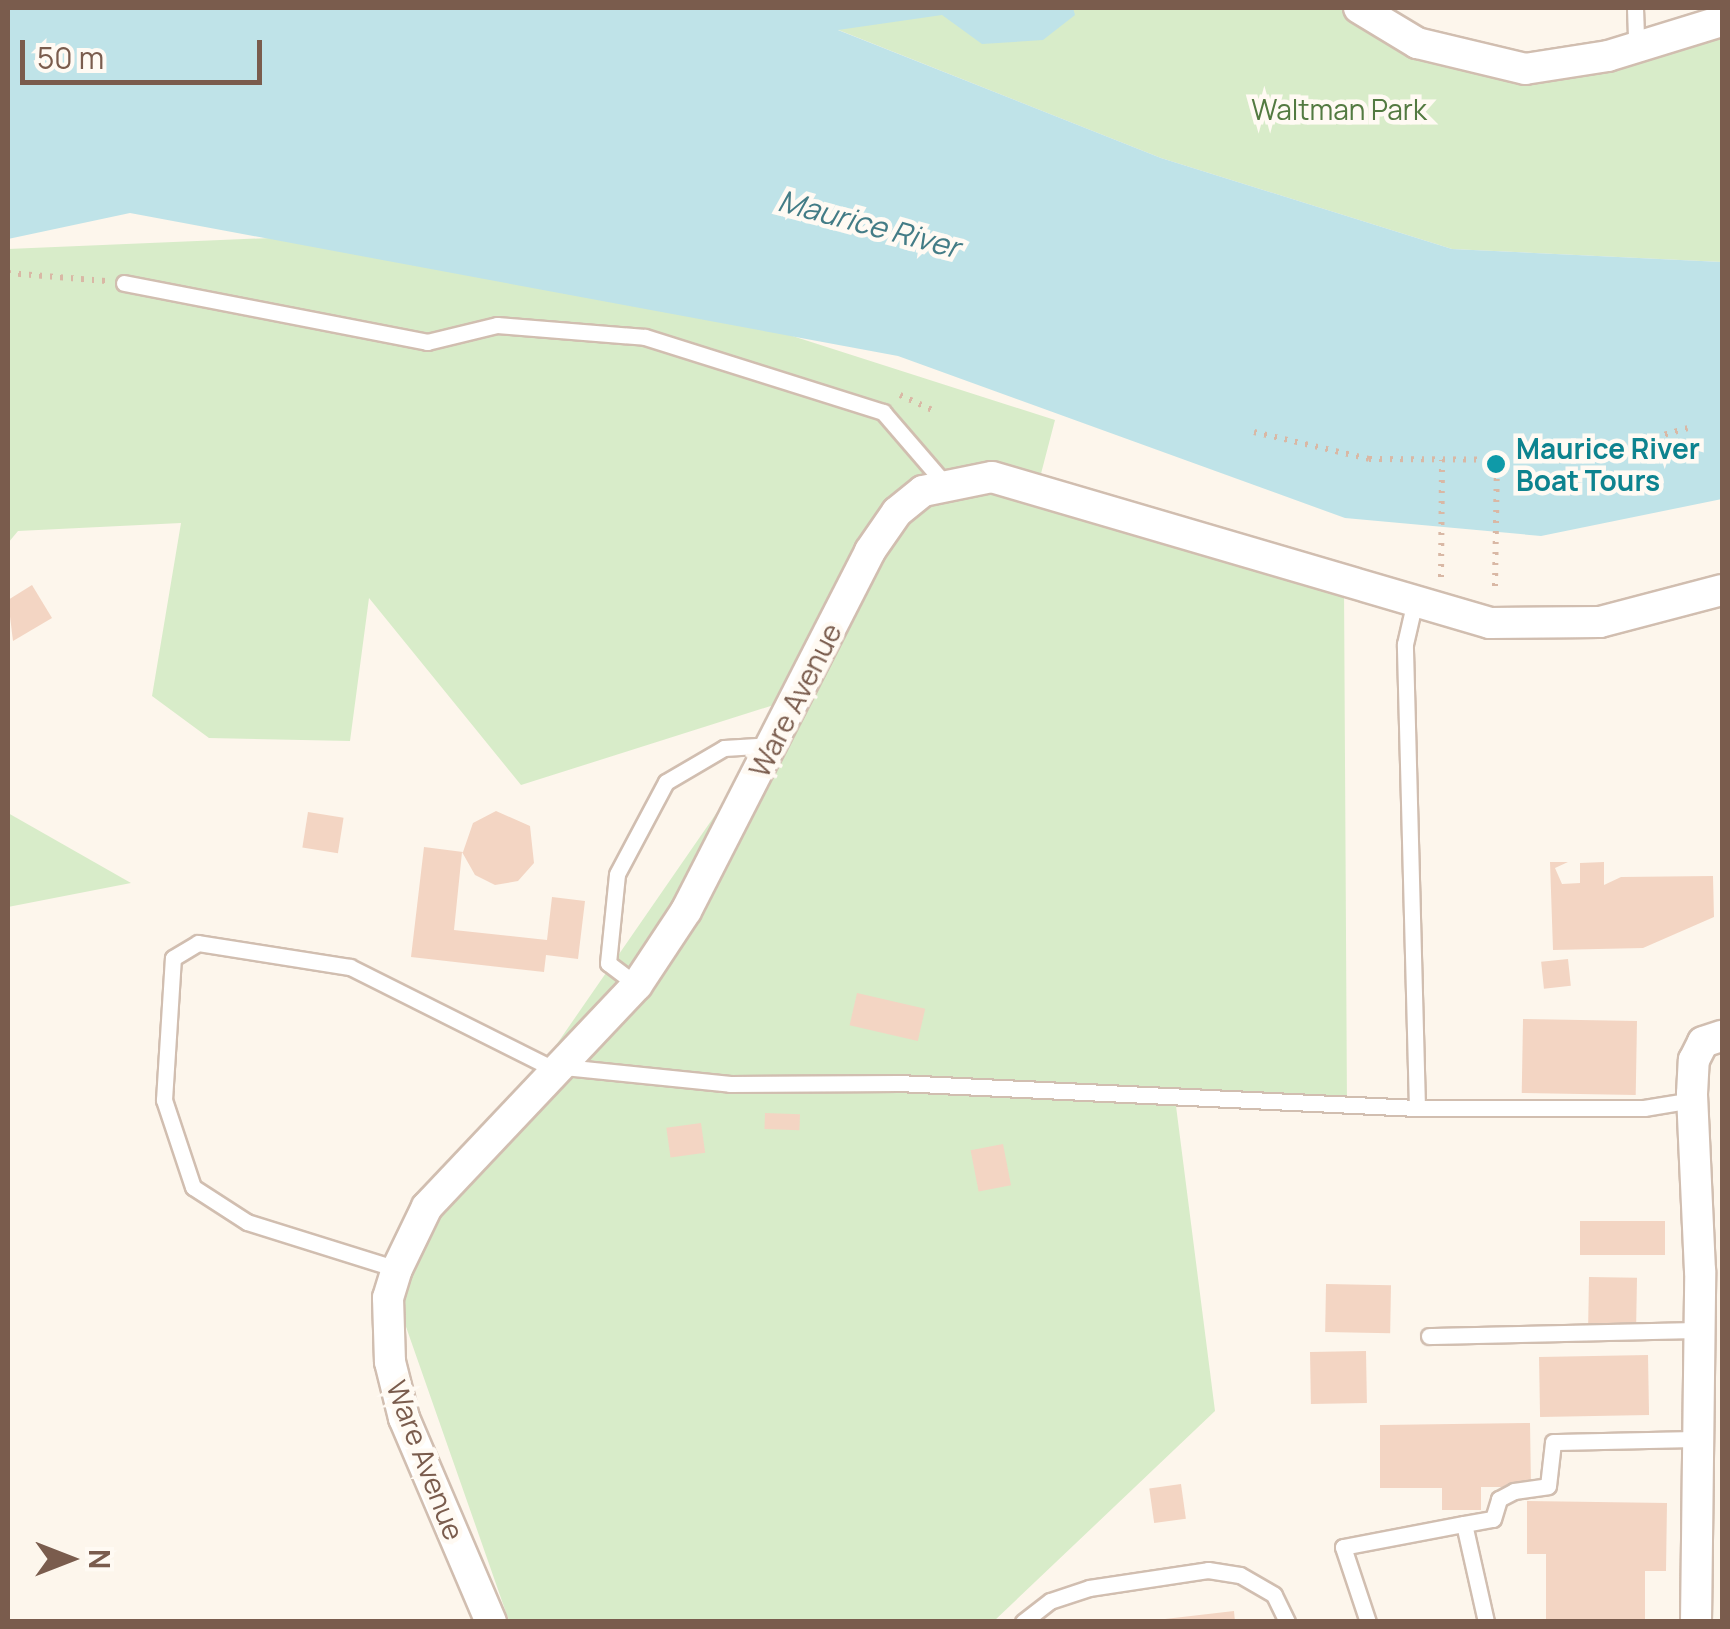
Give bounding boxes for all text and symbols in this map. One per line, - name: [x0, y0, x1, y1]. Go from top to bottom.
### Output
- scale bar: [25, 20, 268, 82]
- text: 50 m: [37, 37, 104, 78]
- park label: Waltman Park: [1251, 92, 1427, 126]
- water label: Maurice River: [774, 183, 964, 265]
- place label: Maurice River Boat Tours: [1516, 431, 1700, 497]
- marker: Maurice River Boat Tours: [1485, 453, 1507, 475]
- street label: Ware Avenue: [742, 617, 848, 783]
- street label: Ware Avenue: [380, 1375, 472, 1545]
- north arrow: [20, 1509, 120, 1609]
- text: N: [81, 1549, 119, 1569]

